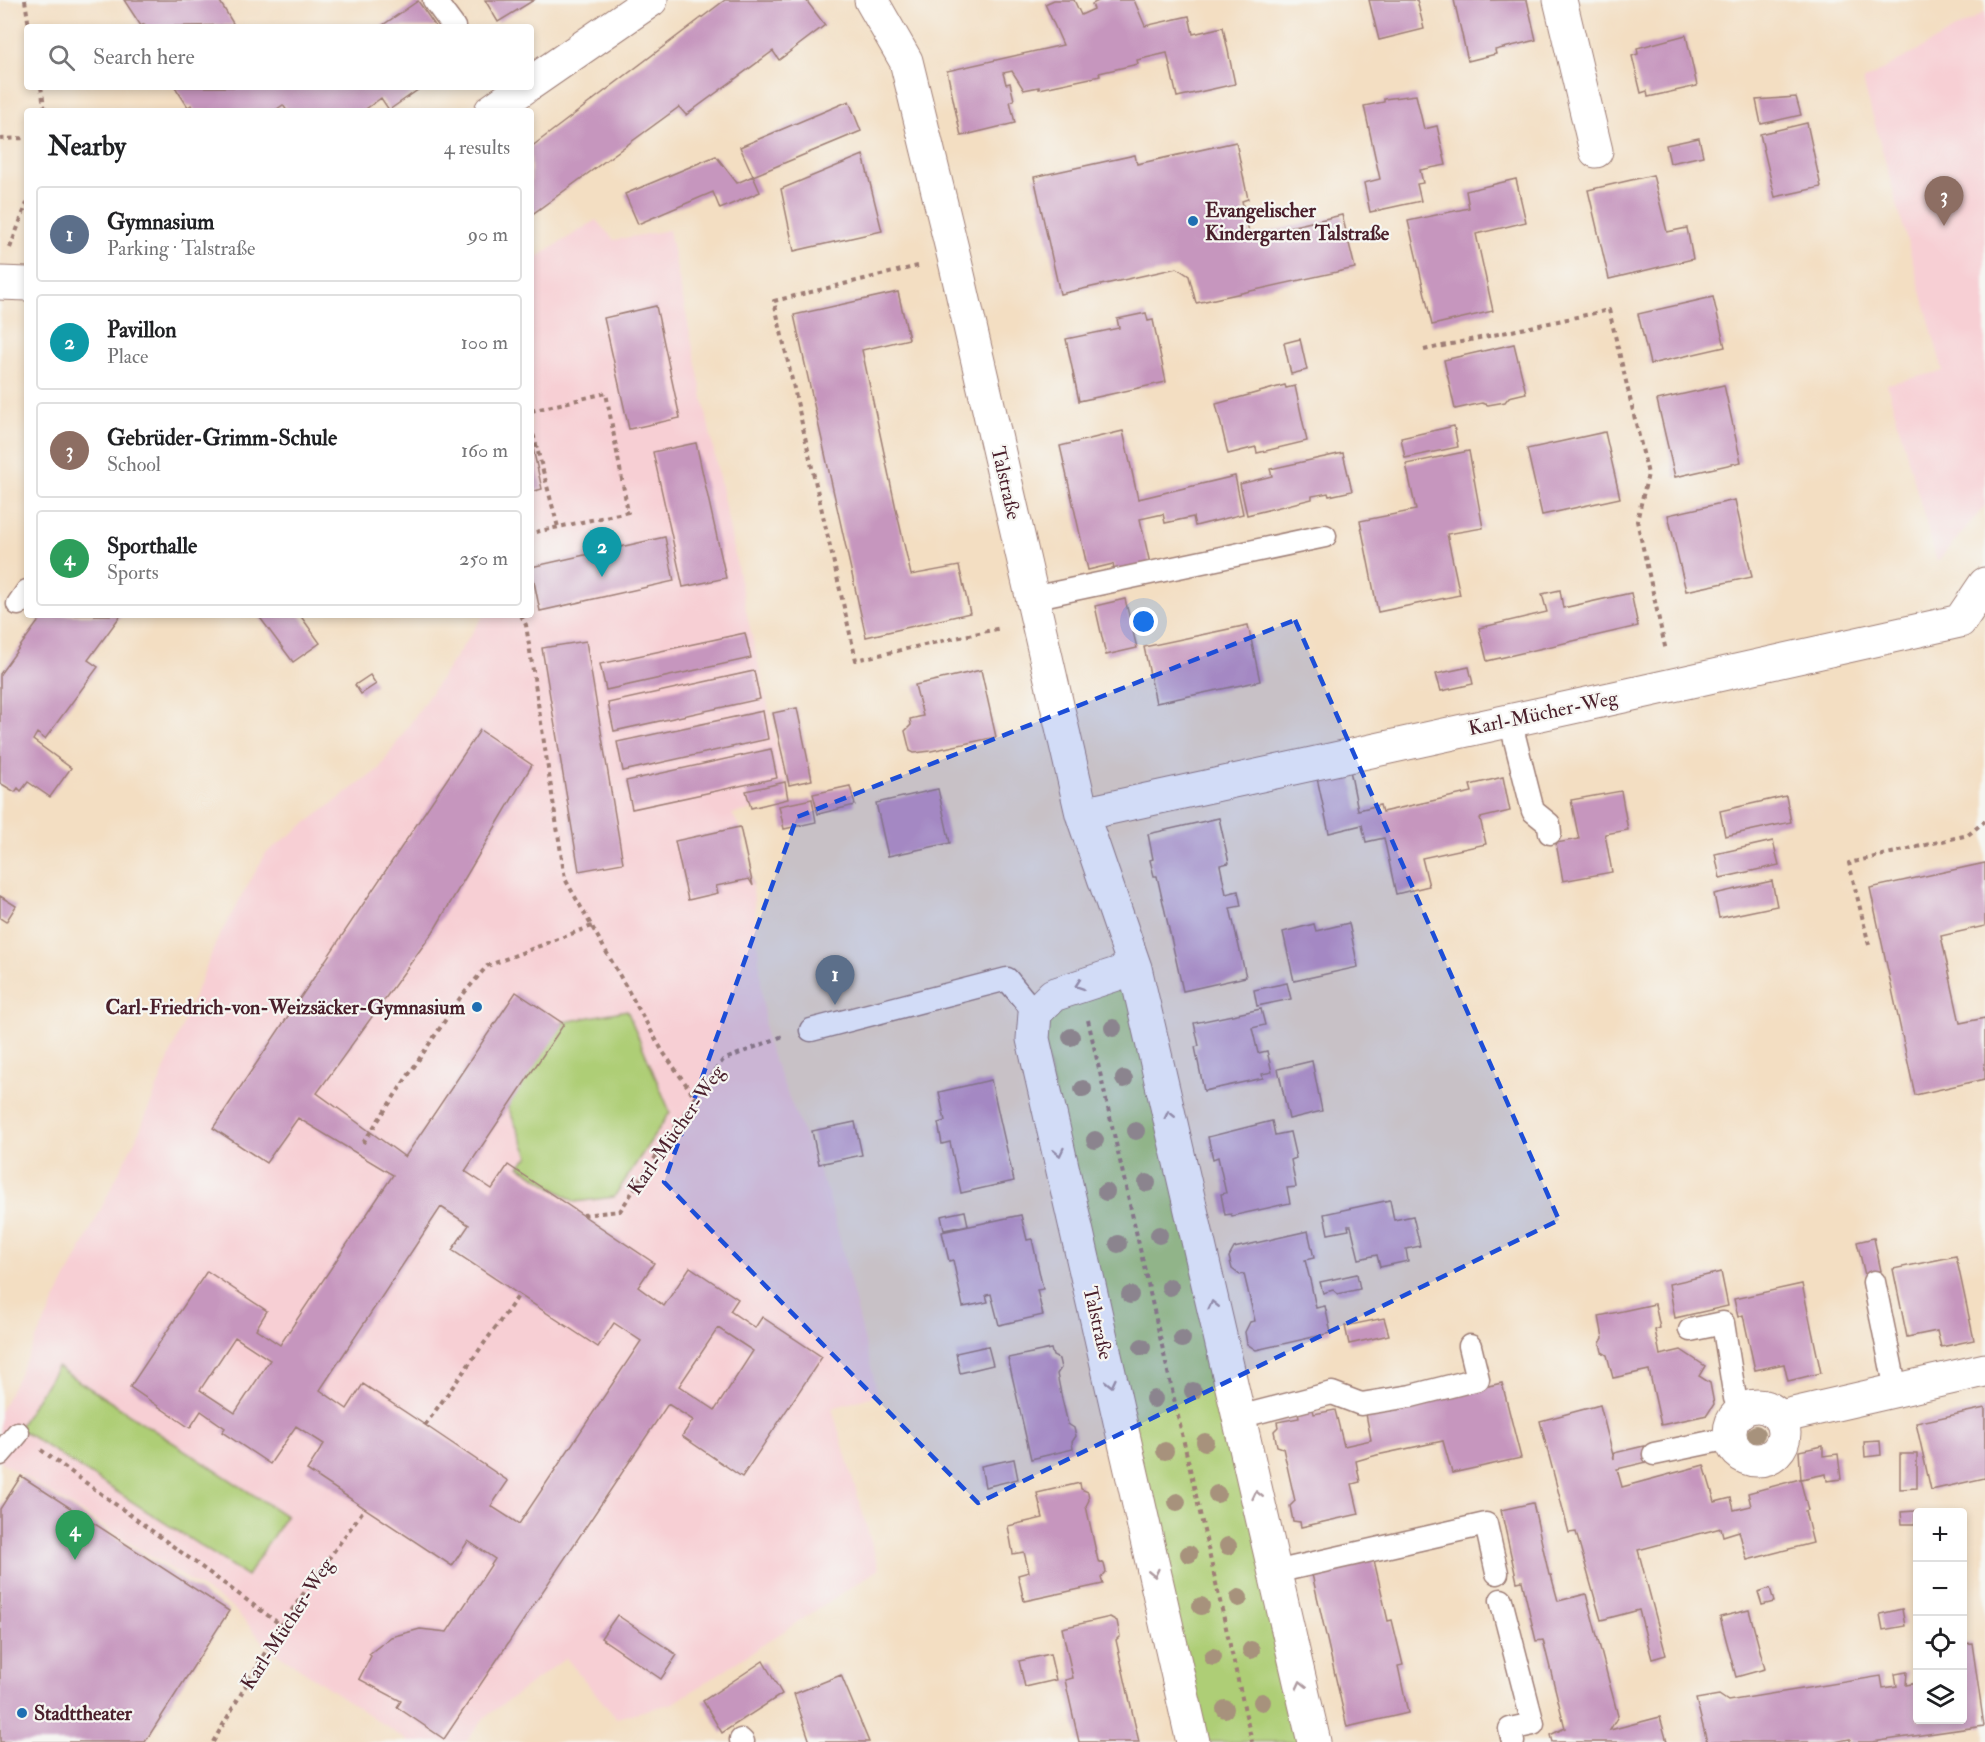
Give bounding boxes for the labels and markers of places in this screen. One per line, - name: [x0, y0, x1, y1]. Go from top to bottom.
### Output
- pin: 3: [1924, 176, 1964, 226]
- place label: Evangelischer Kindergarten Talstraße: [1205, 198, 1390, 247]
- marker: Evangelischer Kindergarten Talstraße: [1186, 214, 1200, 228]
- pin: 2: [582, 528, 622, 577]
- pin: 1: [816, 956, 854, 1005]
- place label: Carl-Friedrich-von-Weizsäcker-Gymnasium: [106, 995, 465, 1021]
- marker: Carl-Friedrich-von-Weizsäcker-Gymnasium: [470, 1000, 484, 1014]
- pin: 4: [56, 1510, 94, 1560]
- place label: Stadttheater: [34, 1701, 132, 1726]
- marker: Stadttheater: [15, 1706, 29, 1720]

